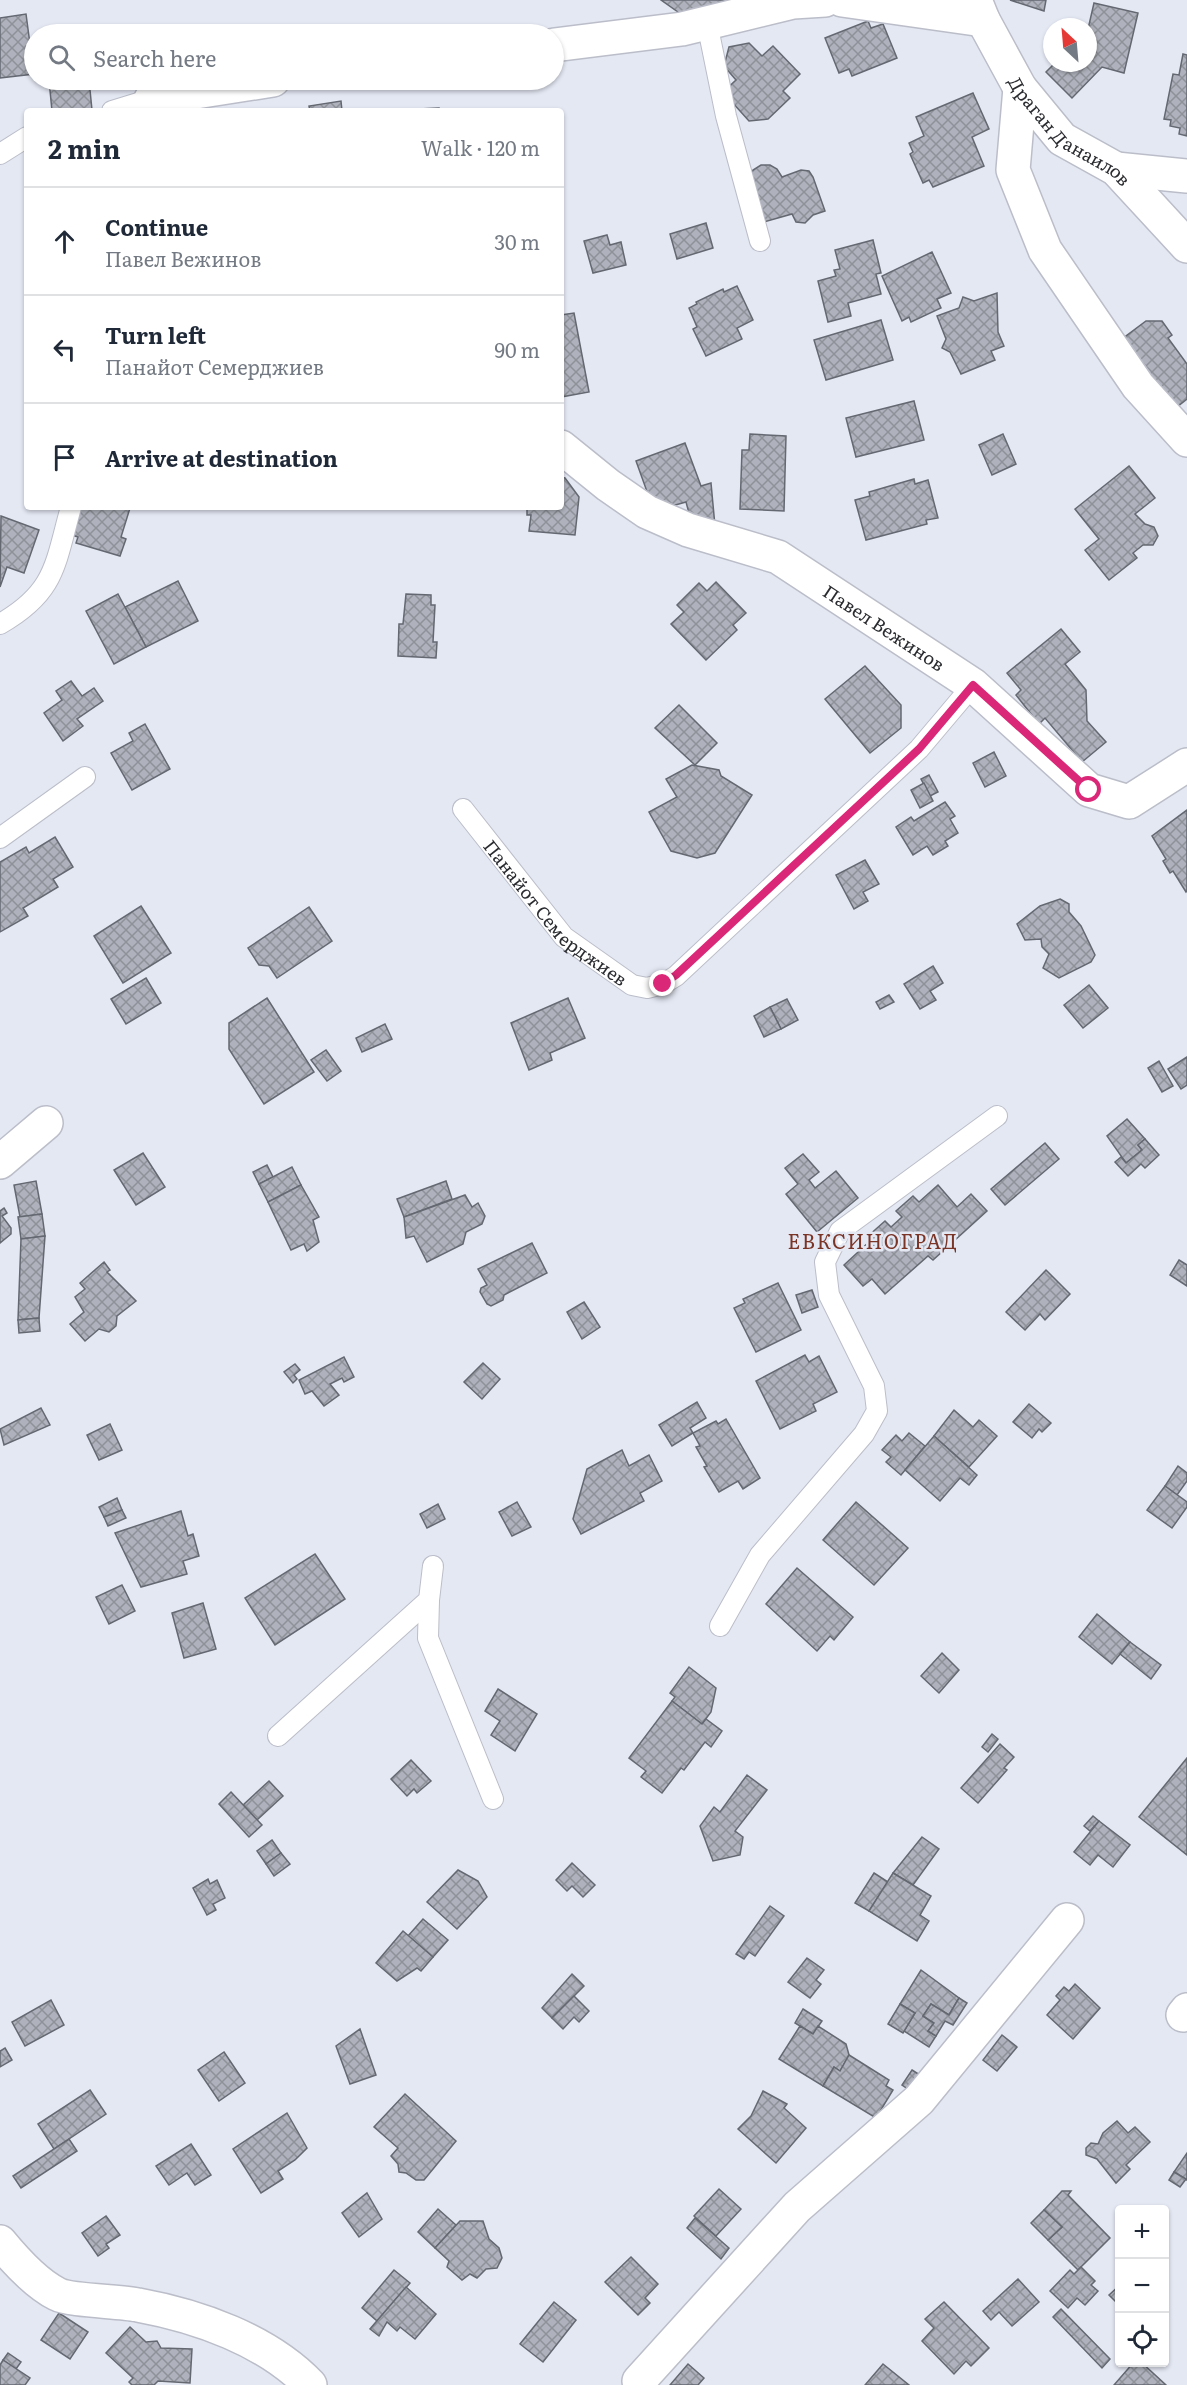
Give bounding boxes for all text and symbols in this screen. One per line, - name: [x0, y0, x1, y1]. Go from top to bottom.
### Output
- north arrow: [1043, 18, 1097, 72]
- search box: [24, 24, 564, 90]
- icon: search: [45, 41, 78, 74]
- text: Search here: [93, 41, 216, 74]
- street label: Драган Данаилов: [1003, 71, 1138, 191]
- text: 2 min: [48, 128, 121, 167]
- text: Walk · 120 m: [421, 132, 540, 162]
- text: Continue: [105, 210, 208, 243]
- icon: ahead: [48, 225, 81, 258]
- text: 30 m: [494, 226, 540, 256]
- text: Павел Вежинов: [105, 243, 261, 273]
- text: Turn left: [105, 318, 206, 351]
- icon: left: [48, 333, 81, 366]
- text: 90 m: [495, 334, 540, 364]
- text: Панайот Семерджиев: [105, 351, 324, 381]
- icon: arrive: [48, 441, 81, 474]
- text: Arrive at destination: [105, 441, 338, 474]
- street label: Павел Вежинов: [818, 577, 951, 677]
- route start: [1075, 776, 1101, 802]
- street label: Панайот Семерджиев: [478, 833, 634, 992]
- route end: [649, 970, 675, 996]
- district label: ЕВКСИНОГРАД: [788, 1225, 958, 1255]
- map controls: [1115, 2205, 1169, 2367]
- button: +: [1115, 2205, 1169, 2259]
- button: −: [1115, 2259, 1169, 2313]
- button: locate: [1115, 2313, 1169, 2367]

